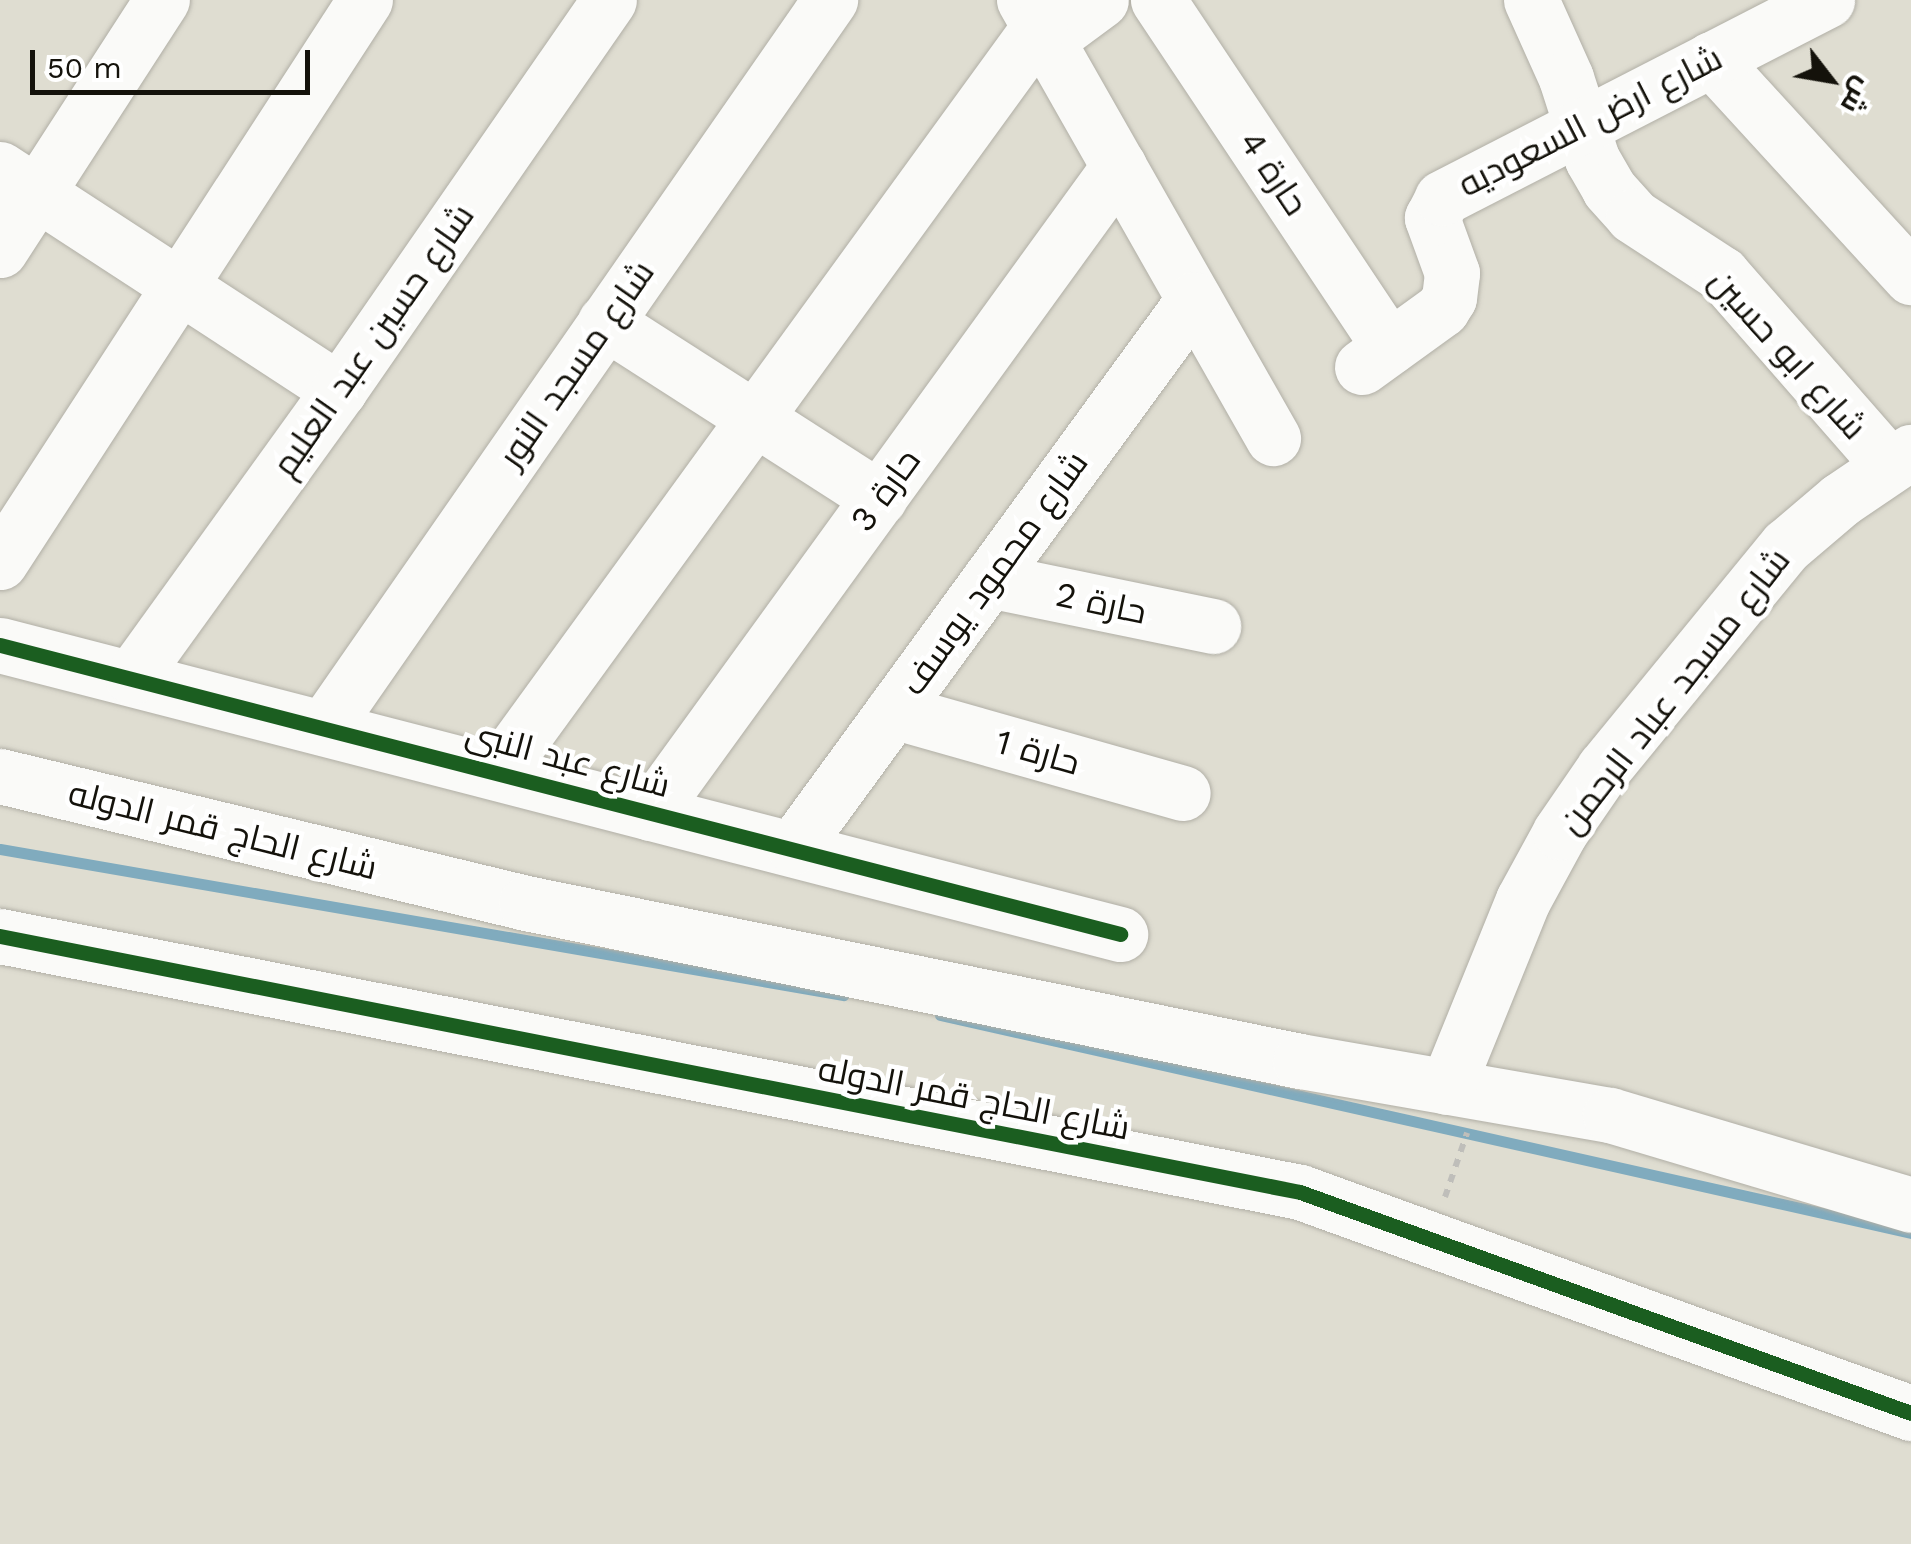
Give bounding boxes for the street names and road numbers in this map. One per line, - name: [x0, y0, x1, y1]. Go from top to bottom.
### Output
- street label: شارع ارض السعوديه: [1451, 36, 1729, 206]
- street label: حارة 4: [1231, 123, 1317, 223]
- street label: شارع حسين عبد العليم: [263, 196, 483, 484]
- street label: شارع مسجد النور: [489, 252, 663, 476]
- street label: شارع ابو حسين: [1700, 260, 1876, 448]
- street label: حارة 3: [841, 441, 929, 539]
- street label: شارع محمود يوسف: [891, 443, 1097, 703]
- street label: شارع مسجد عباد الرحمن: [1549, 540, 1799, 842]
- street label: حارة 2: [1052, 573, 1150, 633]
- street label: شارع عبد النبى: [461, 712, 675, 806]
- street label: حارة 1: [991, 720, 1085, 784]
- street label: شارع الحاج قمر الدوله: [64, 771, 382, 889]
- street label: شارع الحاج قمر الدوله: [815, 1047, 1133, 1149]

